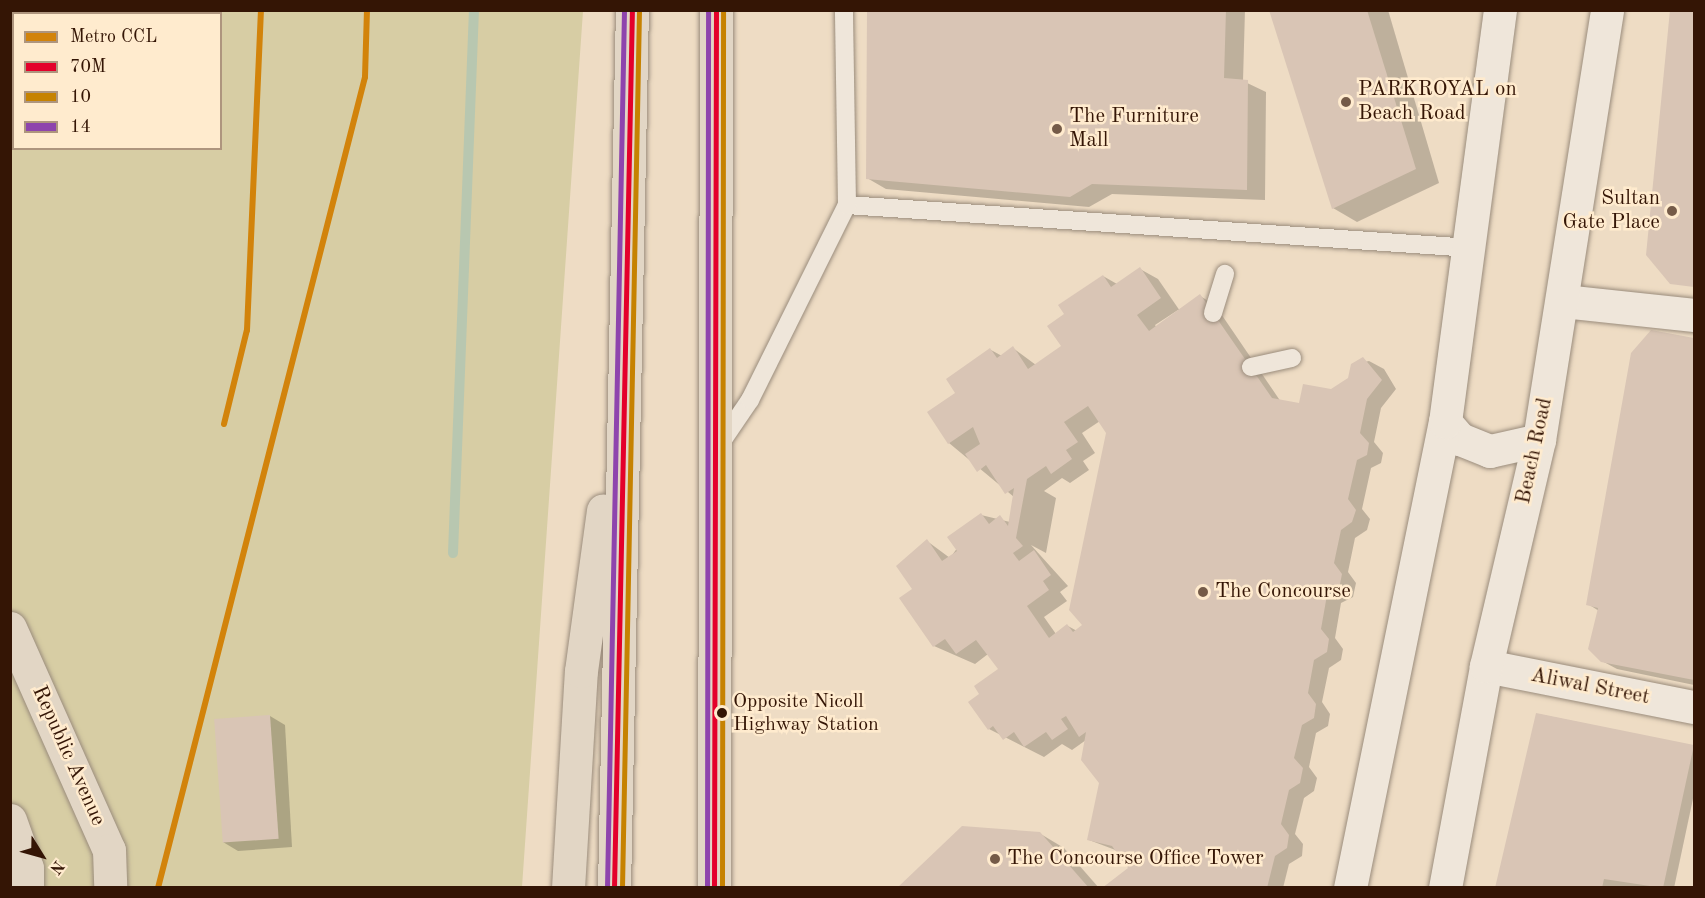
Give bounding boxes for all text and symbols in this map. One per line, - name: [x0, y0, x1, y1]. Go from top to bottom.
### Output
- legend: [12, 12, 222, 150]
- text: Metro CCL: [70, 28, 157, 46]
- text: 70M: [70, 58, 106, 76]
- place label: PARKROYAL on Beach Road: [1358, 77, 1517, 127]
- text: 10: [70, 88, 91, 106]
- marker: PARKROYAL on Beach Road: [1339, 95, 1353, 109]
- place label: The Furniture Mall: [1069, 104, 1199, 154]
- text: 14: [70, 118, 91, 136]
- marker: The Furniture Mall: [1050, 122, 1064, 136]
- place label: Sultan Gate Place: [1562, 186, 1660, 236]
- marker: Sultan Gate Place: [1665, 204, 1679, 218]
- street label: Beach Road: [1511, 396, 1559, 506]
- place label: The Concourse: [1215, 579, 1351, 605]
- marker: The Concourse: [1196, 585, 1210, 599]
- street label: Aliwal Street: [1528, 663, 1652, 711]
- street label: Republic Avenue: [26, 682, 110, 830]
- place label: Opposite Nicoll Highway Station: [733, 690, 879, 737]
- marker: Opposite Nicoll Highway Station: [716, 707, 728, 719]
- north arrow: [12, 826, 72, 886]
- place label: The Concourse Office Tower: [1007, 846, 1263, 872]
- marker: The Concourse Office Tower: [988, 852, 1002, 866]
- text: N: [46, 857, 66, 877]

